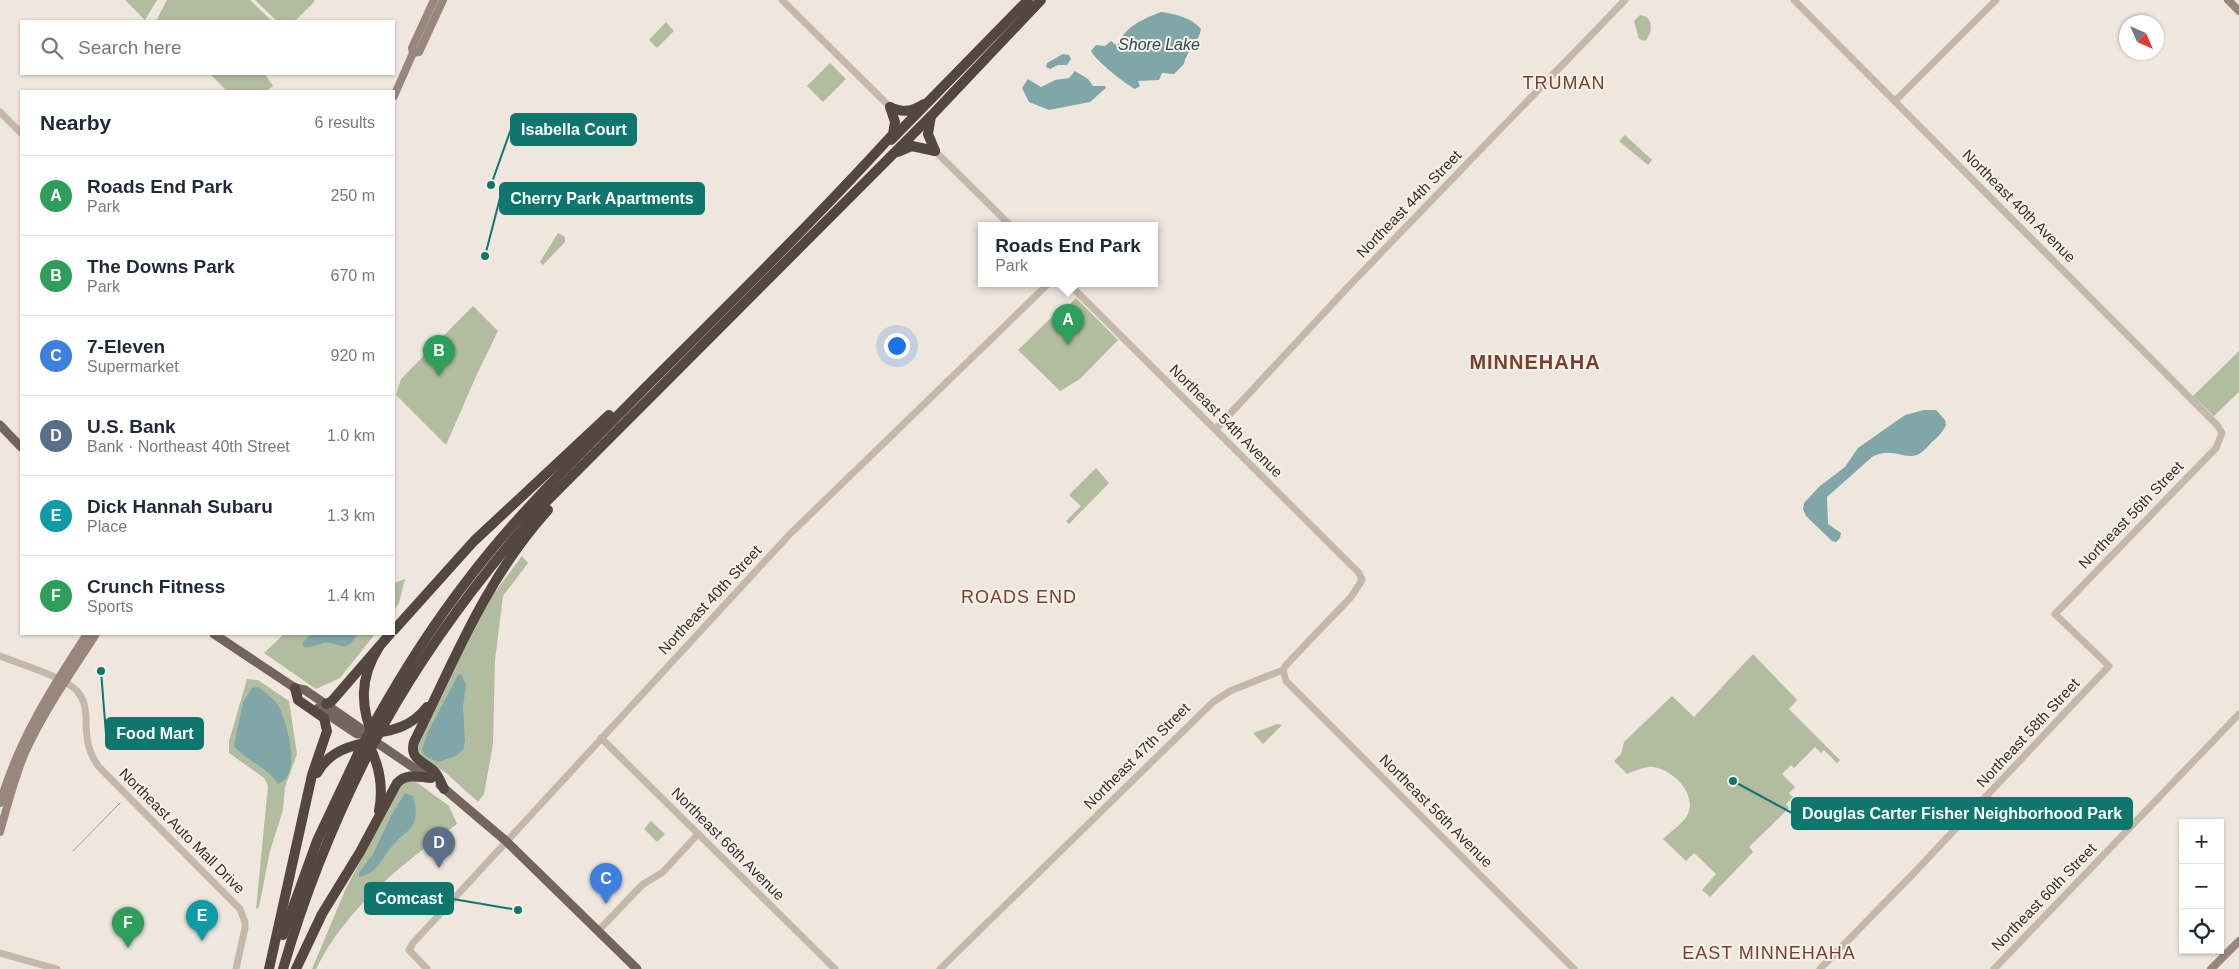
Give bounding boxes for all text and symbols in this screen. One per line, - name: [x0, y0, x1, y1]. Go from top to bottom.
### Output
- north arrow: [2119, 15, 2164, 60]
- search box: [20, 20, 395, 75]
- icon: search: [38, 34, 66, 62]
- water label: Shore Lake: [1118, 36, 1200, 53]
- text: Search here: [78, 37, 182, 58]
- district label: TRUMAN: [1523, 73, 1606, 93]
- text: Nearby: [40, 111, 111, 134]
- text: 6 results: [315, 114, 375, 131]
- callout: Isabella Court: [511, 114, 636, 145]
- text: Isabella Court: [521, 121, 628, 138]
- street label: Northeast 44th Street: [1353, 146, 1465, 261]
- street label: Northeast 40th Avenue: [1959, 146, 2079, 266]
- text: Roads End Park: [87, 176, 233, 197]
- callout: Cherry Park Apartments: [500, 183, 704, 214]
- text: A: [50, 187, 62, 204]
- text: 250 m: [331, 187, 375, 204]
- text: Cherry Park Apartments: [510, 190, 694, 207]
- text: Park: [87, 198, 120, 215]
- popup: [978, 222, 1158, 287]
- text: Roads End Park: [995, 235, 1141, 256]
- text: The Downs Park: [87, 256, 235, 277]
- text: Park: [995, 257, 1028, 274]
- text: B: [50, 267, 62, 284]
- text: 670 m: [331, 267, 375, 284]
- text: Park: [87, 278, 120, 295]
- pin: A: [1052, 304, 1084, 345]
- your location: [884, 333, 910, 359]
- pin: B: [423, 335, 455, 376]
- text: 7-Eleven: [87, 336, 165, 357]
- text: C: [50, 347, 62, 364]
- text: 920 m: [331, 347, 375, 364]
- district label: MINNEHAHA: [1469, 351, 1601, 373]
- text: Supermarket: [87, 358, 179, 375]
- street label: Northeast 54th Avenue: [1166, 361, 1286, 481]
- text: U.S. Bank: [87, 416, 176, 437]
- text: D: [50, 427, 62, 444]
- text: 1.0 km: [327, 427, 375, 444]
- text: Bank · Northeast 40th Street: [87, 438, 290, 455]
- street label: Northeast 56th Street: [2075, 457, 2187, 572]
- text: Dick Hannah Subaru: [87, 496, 273, 517]
- text: E: [51, 507, 61, 524]
- text: 1.3 km: [327, 507, 375, 524]
- text: Place: [87, 518, 127, 535]
- street label: Northeast 40th Street: [655, 541, 765, 658]
- text: Crunch Fitness: [87, 576, 225, 597]
- text: F: [51, 587, 61, 604]
- text: 1.4 km: [327, 587, 375, 604]
- district label: ROADS END: [961, 587, 1077, 607]
- text: Sports: [87, 598, 133, 615]
- street label: Northeast 58th Street: [1973, 674, 2083, 791]
- street label: Northeast 47th Street: [1080, 699, 1194, 812]
- callout: Food Mart: [106, 718, 203, 749]
- text: Food Mart: [116, 725, 194, 742]
- street label: Northeast 56th Avenue: [1376, 751, 1496, 871]
- street label: Northeast Auto Mall Drive: [116, 765, 248, 897]
- street label: Northeast 66th Avenue: [668, 784, 788, 904]
- callout: Douglas Carter Fisher Neighborhood Park: [1792, 798, 2132, 829]
- text: Douglas Carter Fisher Neighborhood Park: [1802, 805, 2122, 822]
- map controls: [2179, 819, 2224, 954]
- button: +: [2179, 819, 2224, 864]
- pin: D: [423, 827, 455, 868]
- street label: Northeast 60th Street: [1988, 839, 2100, 954]
- pin: C: [590, 863, 622, 904]
- button: −: [2179, 864, 2224, 909]
- callout: Comcast: [365, 883, 453, 914]
- text: Comcast: [375, 890, 443, 907]
- pin: E: [186, 900, 218, 941]
- pin: F: [112, 907, 144, 948]
- button: locate: [2179, 909, 2224, 954]
- district label: EAST MINNEHAHA: [1682, 943, 1856, 963]

